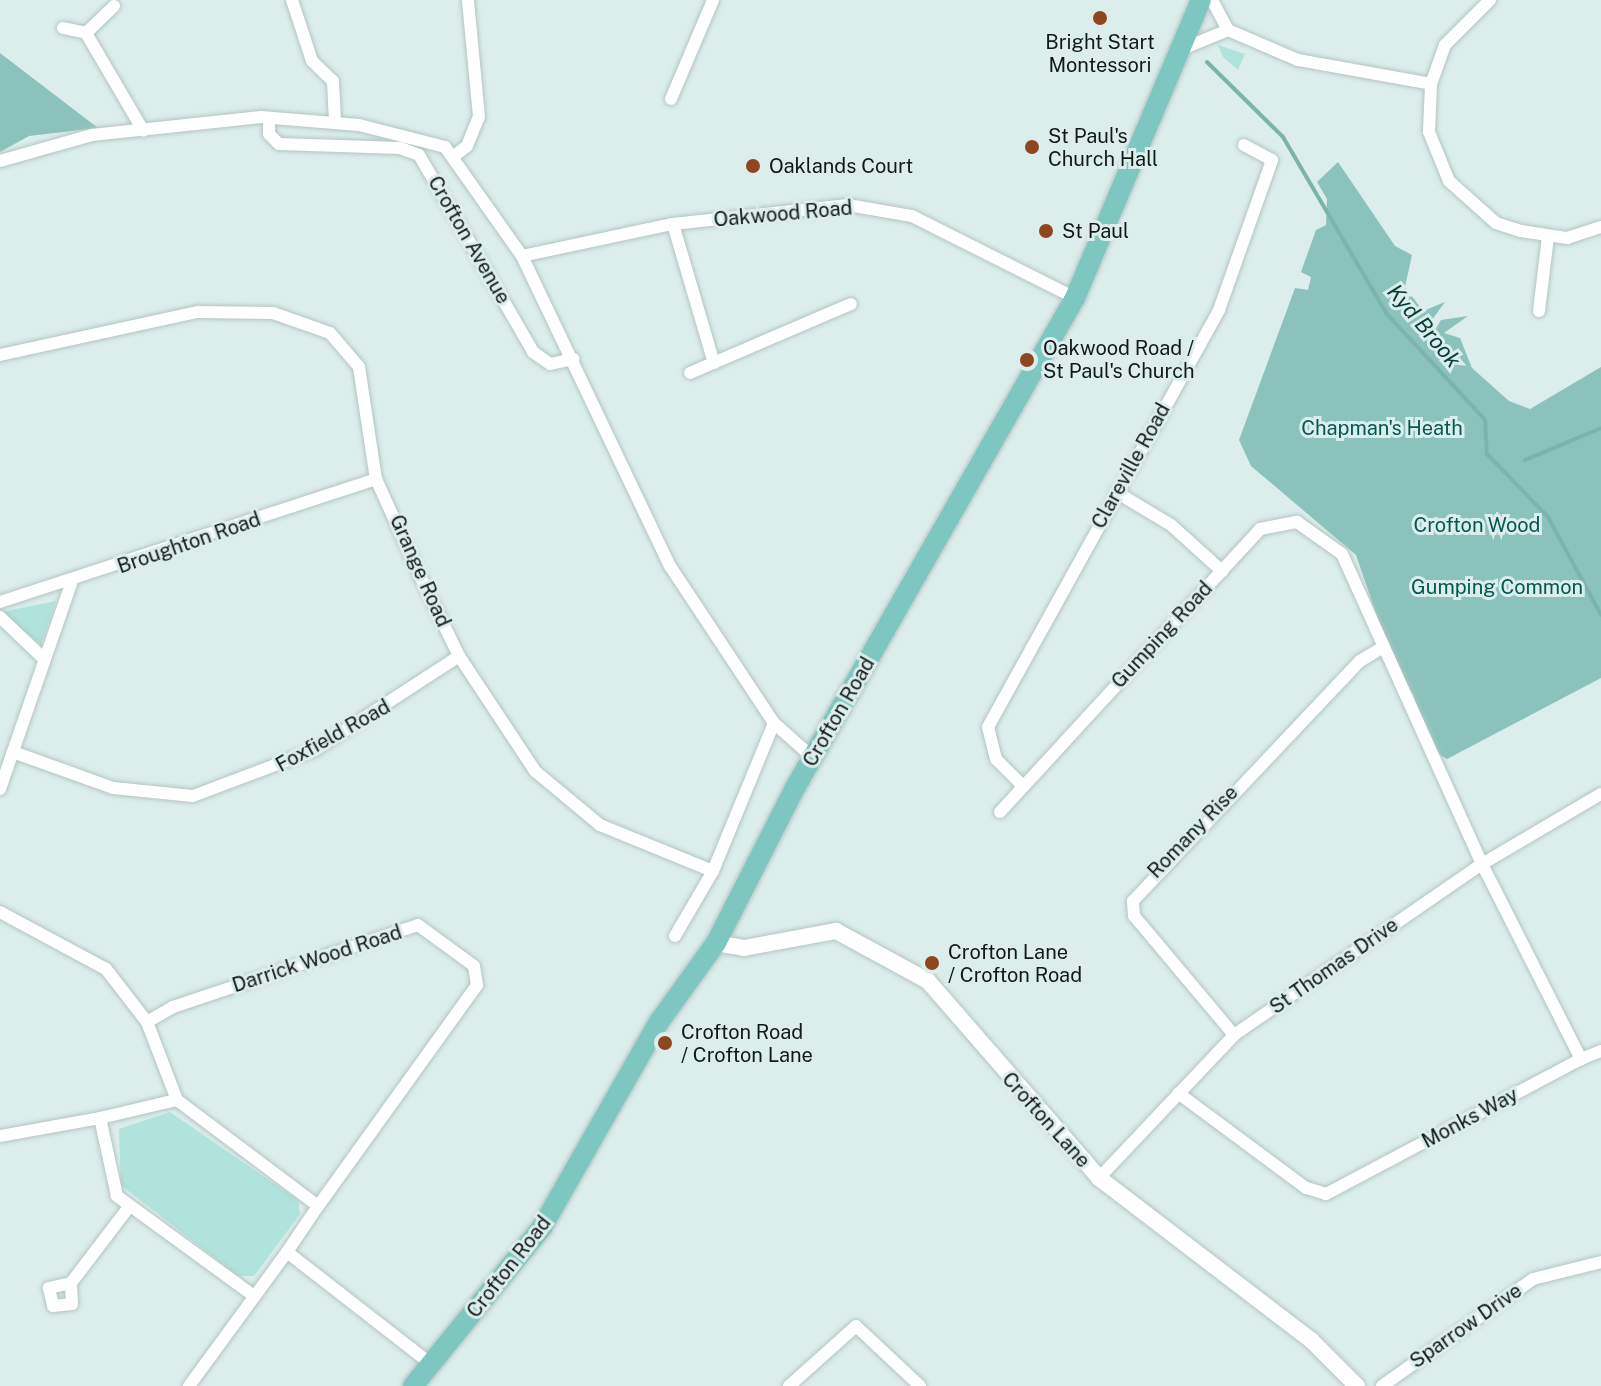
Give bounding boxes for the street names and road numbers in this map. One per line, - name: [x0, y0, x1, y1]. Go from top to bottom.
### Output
- street label: Crofton Avenue: [423, 172, 515, 308]
- street label: Oakwood Road: [713, 196, 853, 232]
- street label: Clareville Road: [1087, 399, 1175, 533]
- street label: Broughton Road: [114, 507, 264, 579]
- street label: Grange Road: [385, 511, 455, 631]
- street label: Gumping Road: [1107, 577, 1217, 693]
- street label: Crofton Road: [798, 653, 880, 771]
- street label: Foxfield Road: [272, 695, 394, 777]
- street label: Romany Rise: [1143, 781, 1243, 883]
- street label: St Thomas Drive: [1265, 913, 1403, 1019]
- street label: Darrick Wood Road: [229, 920, 405, 998]
- street label: Crofton Lane: [997, 1067, 1095, 1173]
- street label: Monks Way: [1418, 1083, 1522, 1153]
- street label: Crofton Road: [462, 1211, 556, 1323]
- street label: Sparrow Drive: [1405, 1279, 1527, 1373]

